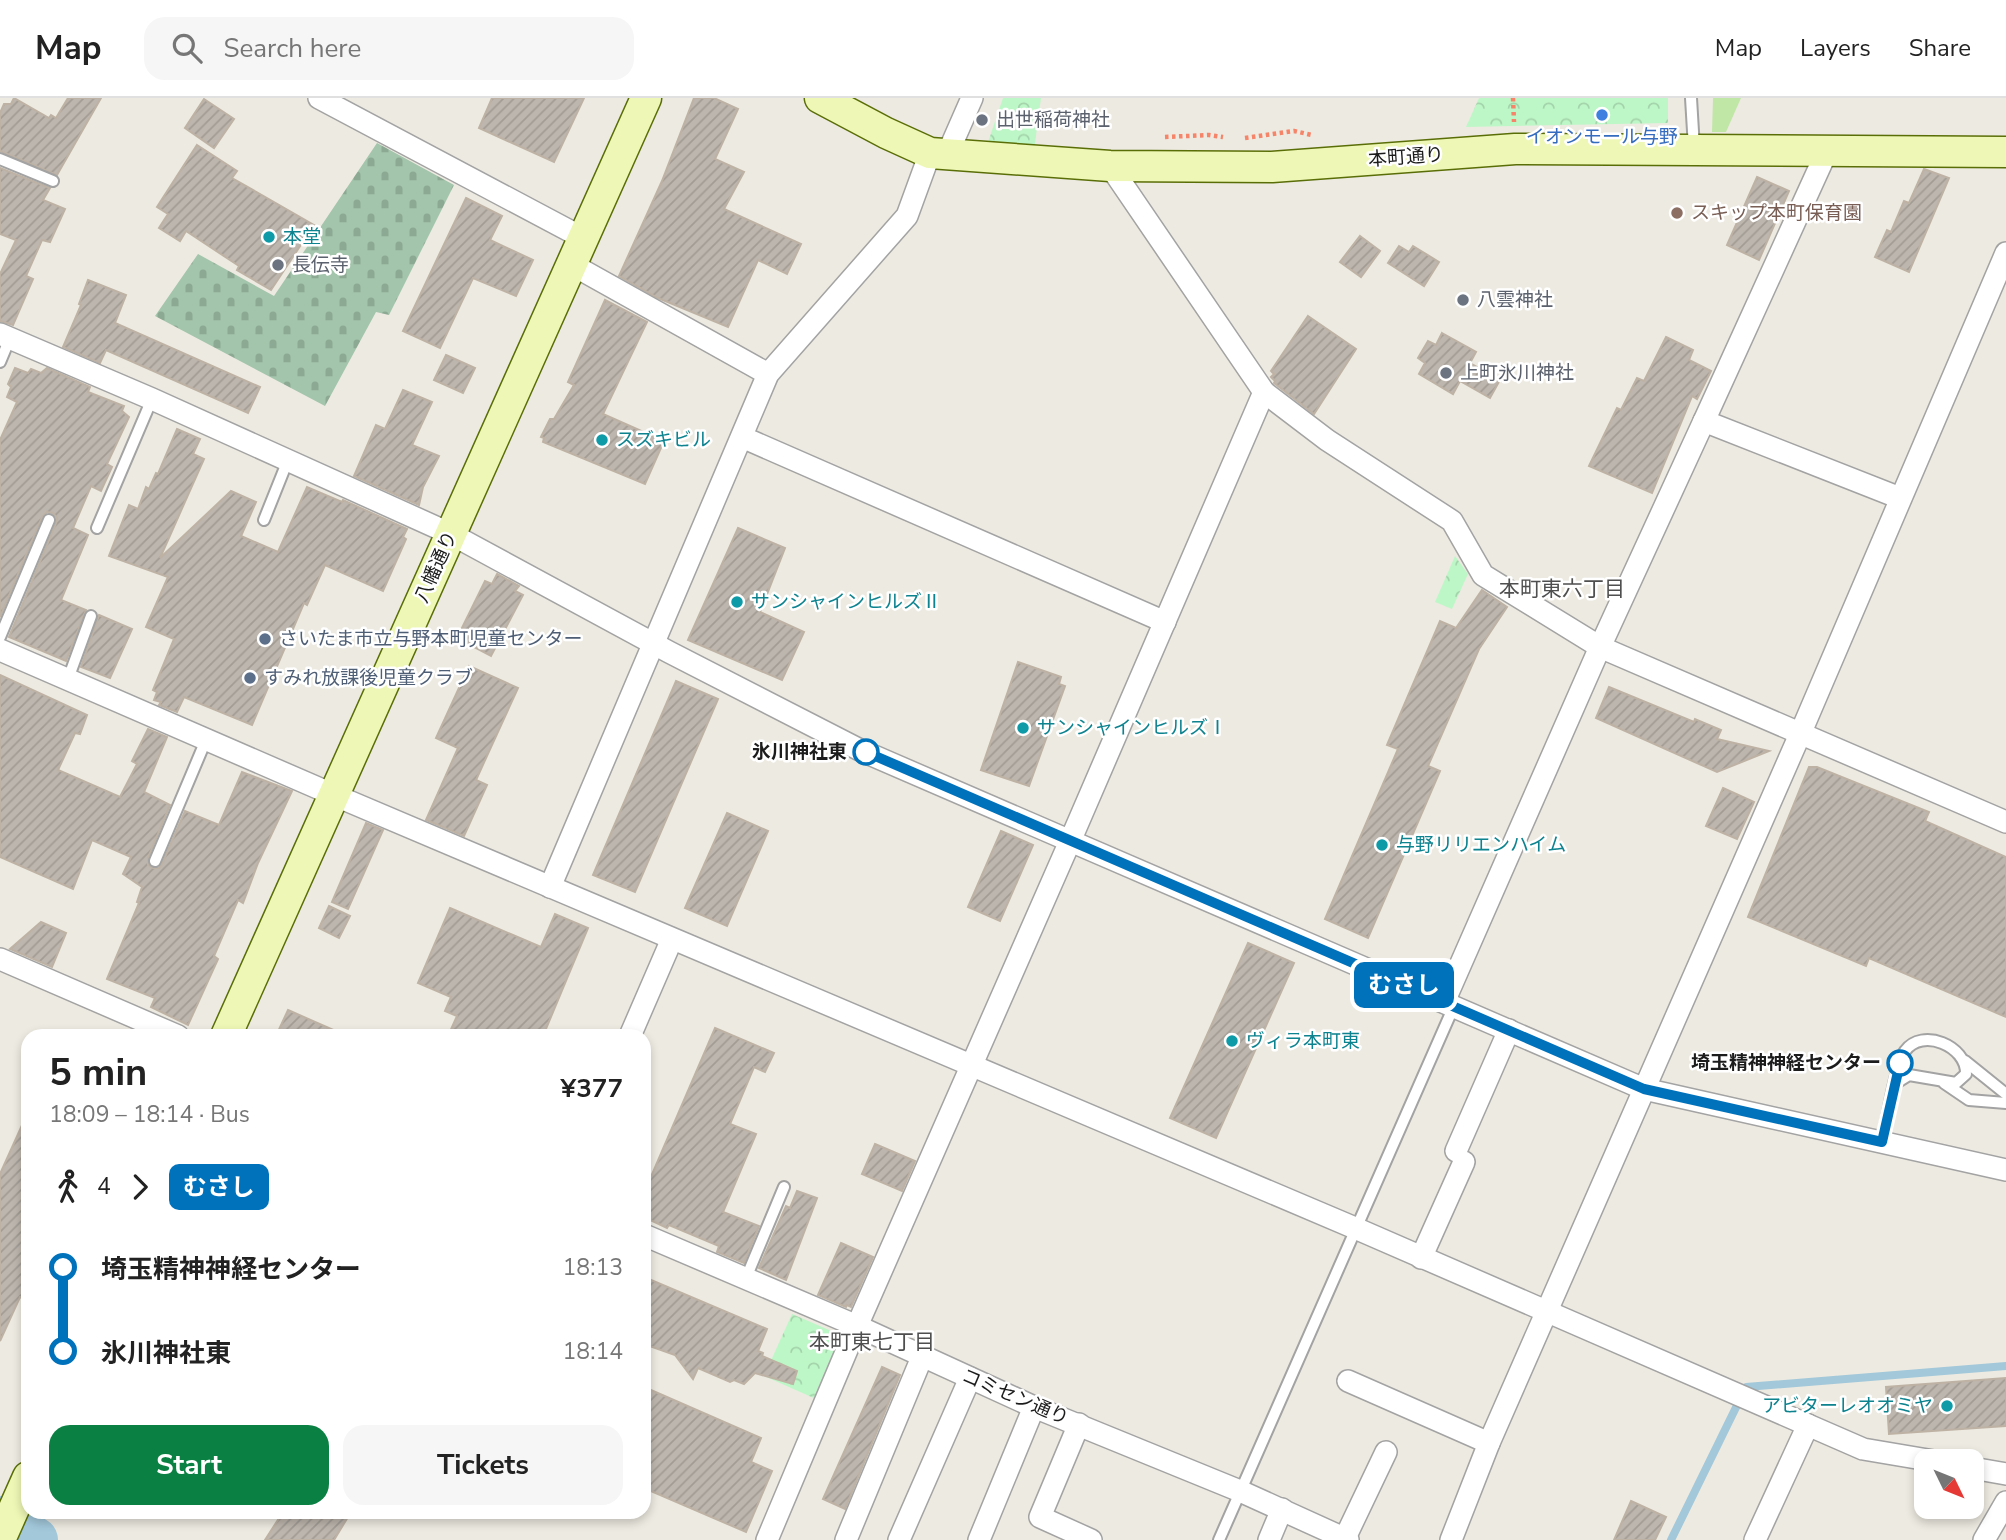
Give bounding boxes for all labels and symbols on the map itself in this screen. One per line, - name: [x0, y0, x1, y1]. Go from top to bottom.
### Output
- place label: 出世稲荷神社: [996, 107, 1110, 133]
- marker: イオンモール与野: [1594, 107, 1610, 123]
- marker: 出世稲荷神社: [974, 112, 990, 128]
- place label: イオンモール与野: [1526, 124, 1678, 150]
- street label: 本町通り: [1367, 141, 1445, 173]
- place label: スキップ本町保育園: [1691, 200, 1862, 226]
- marker: スキップ本町保育園: [1669, 205, 1685, 221]
- place label: 本堂: [283, 224, 321, 250]
- marker: 本堂: [261, 229, 277, 245]
- place label: 長伝寺: [292, 252, 349, 278]
- marker: 長伝寺: [270, 257, 286, 273]
- place label: 八雲神社: [1477, 287, 1553, 313]
- marker: 八雲神社: [1455, 292, 1471, 308]
- place label: 上町氷川神社: [1460, 360, 1574, 386]
- marker: 上町氷川神社: [1438, 365, 1454, 381]
- place label: スズキビル: [616, 427, 711, 453]
- marker: スズキビル: [594, 432, 610, 448]
- street label: 八幡通り: [409, 527, 463, 607]
- district label: 本町東六丁目: [1499, 575, 1625, 603]
- place label: サンシャインヒルズⅡ: [751, 589, 941, 615]
- marker: サンシャインヒルズⅡ: [729, 594, 745, 610]
- place label: さいたま市立与野本町児童センター: [279, 626, 582, 652]
- marker: さいたま市立与野本町児童センター: [257, 631, 273, 647]
- place label: すみれ放課後児童クラブ: [264, 665, 473, 691]
- marker: すみれ放課後児童クラブ: [242, 670, 258, 686]
- place label: サンシャインヒルズⅠ: [1037, 715, 1227, 741]
- marker: サンシャインヒルズⅠ: [1015, 720, 1031, 736]
- place label: 氷川神社東: [752, 739, 847, 765]
- marker: 氷川神社東: [853, 739, 879, 765]
- place label: 与野リリエンハイム: [1396, 832, 1566, 858]
- marker: 与野リリエンハイム: [1374, 837, 1390, 853]
- line badge: むさし: [1364, 962, 1444, 1008]
- place label: ヴィラ本町東: [1246, 1028, 1360, 1054]
- marker: ヴィラ本町東: [1224, 1033, 1240, 1049]
- place label: 埼玉精神神経センター: [1691, 1050, 1881, 1076]
- marker: 埼玉精神神経センター: [1887, 1050, 1913, 1076]
- district label: 本町東七丁目: [809, 1328, 935, 1356]
- street label: コミセン通り: [957, 1363, 1073, 1431]
- place label: アビターレオオミヤ: [1762, 1393, 1933, 1419]
- marker: アビターレオオミヤ: [1939, 1398, 1955, 1414]
- north arrow: [1914, 1449, 1984, 1519]

